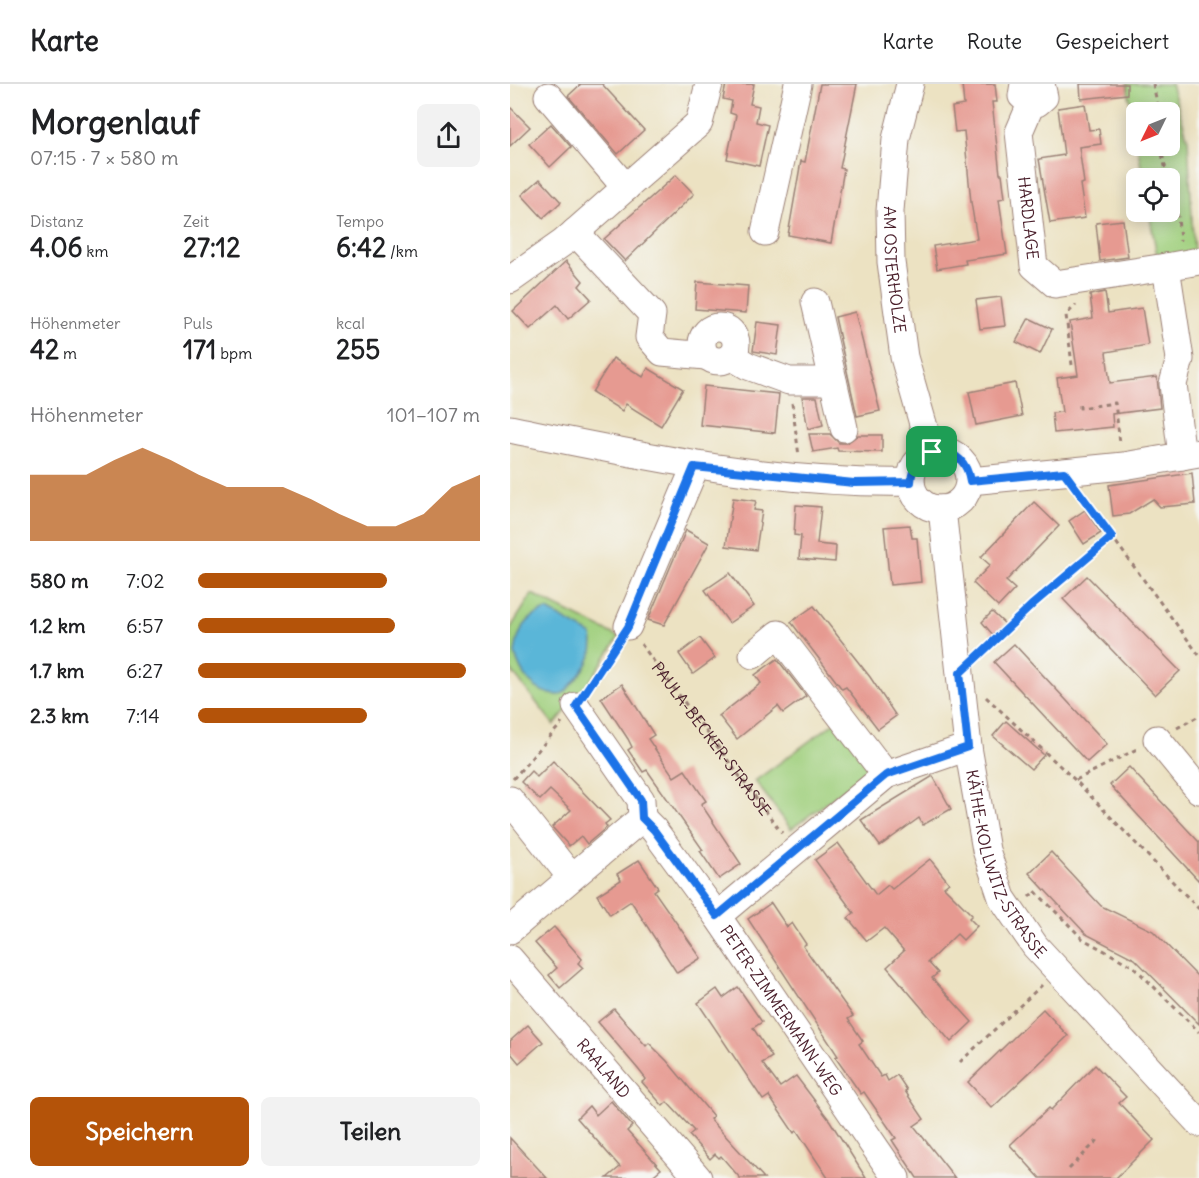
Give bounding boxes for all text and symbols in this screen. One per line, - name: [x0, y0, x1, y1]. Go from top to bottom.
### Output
- text: Karte: [30, 23, 99, 59]
- text: Karte: [882, 28, 934, 55]
- text: Route: [967, 28, 1022, 55]
- text: Gespeichert: [1055, 28, 1169, 55]
- text: Morgenlauf: [30, 101, 200, 143]
- north arrow: [1126, 102, 1180, 156]
- map controls: [1126, 102, 1180, 222]
- button: share: [417, 104, 480, 167]
- text: 07:15 · 7 × 580 m: [30, 145, 178, 170]
- button: locate: [1126, 168, 1180, 222]
- street label: HARDLAGE: [1014, 175, 1043, 261]
- street label: AM OSTERHOLZE: [880, 206, 911, 334]
- text: Distanz: [30, 211, 84, 231]
- text: Zeit: [183, 211, 209, 231]
- text: Tempo: [336, 211, 384, 231]
- text: 4.06: [30, 231, 83, 264]
- text: 27:12: [183, 231, 240, 264]
- text: 6:42: [336, 231, 386, 264]
- text: km: [83, 241, 109, 261]
- text: /km: [386, 241, 418, 261]
- text: Höhenmeter: [30, 313, 121, 333]
- text: Puls: [183, 313, 213, 333]
- text: kcal: [336, 313, 365, 333]
- text: 42: [30, 333, 59, 366]
- text: 171: [183, 333, 216, 366]
- text: 255: [336, 333, 380, 366]
- text: m: [59, 343, 77, 363]
- text: bpm: [216, 343, 252, 363]
- text: Höhenmeter: [30, 402, 143, 427]
- text: 101–107 m: [387, 402, 480, 427]
- pin: [906, 426, 957, 477]
- icon: arrive: [915, 435, 948, 468]
- text: 580 m: [30, 568, 88, 593]
- text: 7:02: [126, 568, 164, 593]
- text: 1.2 km: [30, 613, 86, 638]
- text: 6:57: [126, 613, 163, 638]
- text: 1.7 km: [30, 658, 84, 683]
- text: 6:27: [126, 658, 163, 683]
- street label: PAULA-BECKER-STRASSE: [648, 658, 775, 819]
- text: 2.3 km: [30, 703, 89, 728]
- text: 7:14: [126, 703, 160, 728]
- street label: KÄTHE-KOLLWITZ-STRASSE: [962, 768, 1051, 962]
- street label: PETER-ZIMMERMANN-WEG: [716, 921, 847, 1099]
- street label: RAALAND: [573, 1034, 635, 1102]
- button: Speichern: [30, 1097, 249, 1166]
- button: Teilen: [261, 1097, 480, 1166]

